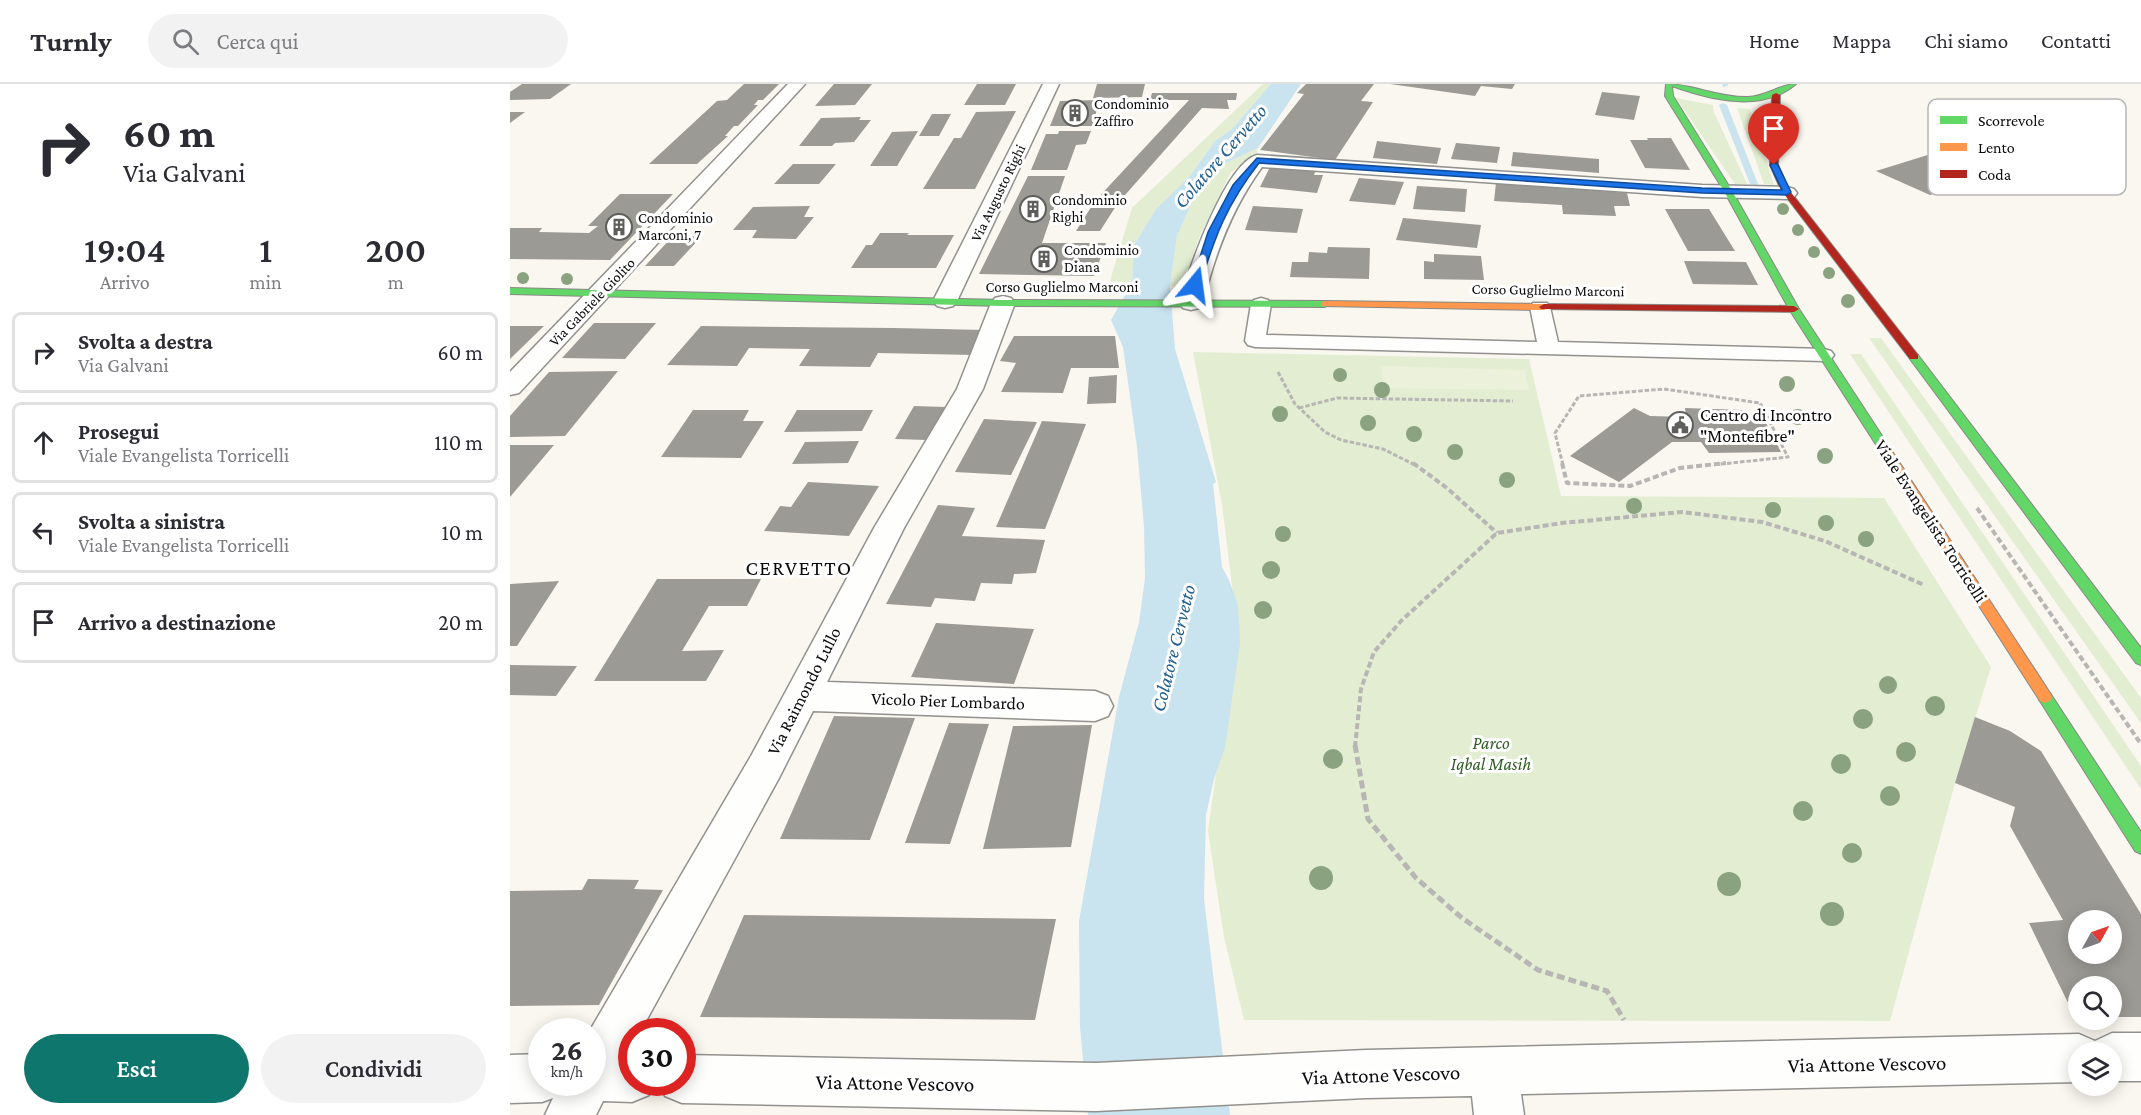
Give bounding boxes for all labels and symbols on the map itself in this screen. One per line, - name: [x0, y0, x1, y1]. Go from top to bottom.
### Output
- place label: Condominio Zaffiro: [1094, 96, 1169, 129]
- building icon: Condominio Zaffiro: [1060, 98, 1090, 128]
- legend: [1928, 99, 2126, 195]
- water label: Colatore Cervetto: [1169, 100, 1271, 212]
- pin: [1748, 103, 1799, 165]
- text: Scorrevole: [1978, 112, 2044, 129]
- text: Lento: [1978, 139, 2015, 156]
- street label: Via Augusto Righi: [968, 142, 1029, 245]
- text: Coda: [1978, 166, 2012, 183]
- place label: Condominio Righi: [1052, 192, 1127, 226]
- building icon: Condominio Righi: [1018, 194, 1048, 224]
- place label: Condominio Marconi, 7: [638, 210, 713, 243]
- building icon: Condominio Marconi, 7: [604, 212, 634, 242]
- place label: Condominio Diana: [1064, 242, 1139, 275]
- building icon: Condominio Diana: [1029, 244, 1059, 274]
- position arrow: [1163, 253, 1227, 317]
- street label: Via Gabriele Giolito: [546, 255, 638, 349]
- street label: Corso Guglielmo Marconi: [986, 279, 1139, 296]
- street label: Corso Guglielmo Marconi: [1471, 281, 1625, 300]
- place label: Centro di Incontro "Montefibre": [1700, 405, 1832, 446]
- public building icon: Centro di Incontro "Montefibre": [1665, 410, 1695, 440]
- street label: Viale Evangelista Torricelli: [1871, 436, 1991, 606]
- district label: CERVETTO: [745, 556, 853, 580]
- water label: Colatore Cervetto: [1147, 582, 1199, 714]
- street label: Via Raimondo Lullo: [763, 624, 845, 758]
- street label: Vicolo Pier Lombardo: [871, 688, 1025, 714]
- park label: Parco Iqbal Masih: [1451, 733, 1531, 774]
- north arrow: [2068, 910, 2122, 964]
- speed limit sign: 30: [618, 1018, 696, 1096]
- street label: Via Attone Vescovo: [1787, 1051, 1947, 1077]
- street label: Via Attone Vescovo: [1301, 1060, 1461, 1090]
- street label: Via Attone Vescovo: [815, 1070, 975, 1096]

